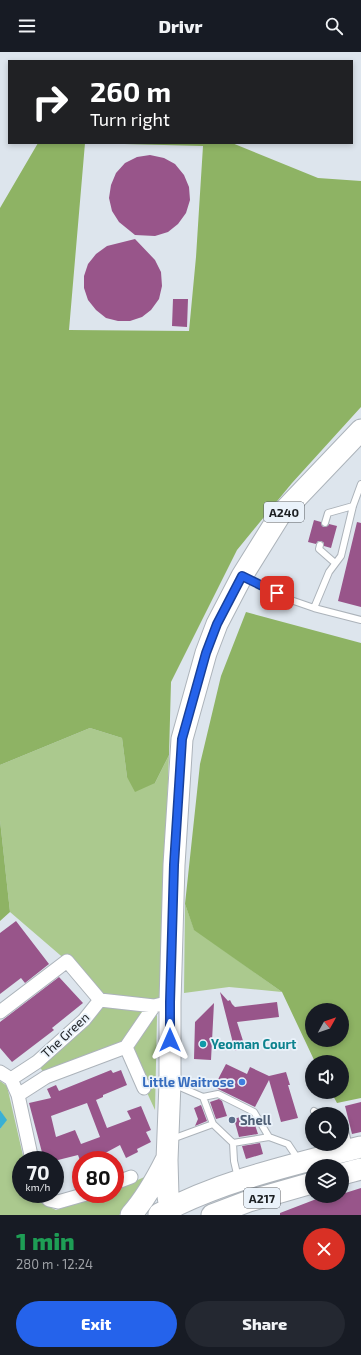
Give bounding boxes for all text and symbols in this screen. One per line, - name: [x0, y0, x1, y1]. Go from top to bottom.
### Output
- icon: menu: [16, 15, 38, 37]
- text: Drivr: [158, 15, 203, 37]
- icon: search: [323, 15, 345, 37]
- text: 260 m: [90, 74, 171, 108]
- icon: right: [24, 76, 76, 128]
- text: Turn right: [90, 108, 170, 130]
- road number: A240: [264, 502, 304, 522]
- pin: [260, 576, 294, 610]
- icon: arrive: [266, 582, 288, 604]
- north arrow: [305, 1003, 349, 1047]
- map controls: [305, 1003, 349, 1203]
- street label: The Green: [38, 1009, 92, 1061]
- position arrow: [149, 1019, 191, 1061]
- place label: Yeoman Court: [211, 1036, 297, 1052]
- marker: Yeoman Court: [198, 1039, 208, 1049]
- button: sound: [305, 1055, 349, 1099]
- place label: Little Waitrose: [142, 1074, 234, 1090]
- marker: Little Waitrose: [237, 1077, 247, 1087]
- button: search: [305, 1107, 349, 1151]
- place label: Shell: [240, 1112, 272, 1128]
- marker: Shell: [227, 1115, 237, 1125]
- speed limit sign: 80: [72, 1151, 124, 1203]
- button: layers: [305, 1159, 349, 1203]
- text: 70: [26, 1160, 50, 1184]
- text: km/h: [26, 1181, 50, 1193]
- road number: A217: [244, 1188, 280, 1208]
- text: 1 min: [16, 1226, 75, 1255]
- button: close: [303, 1228, 345, 1270]
- text: 280 m · 12:24: [16, 1256, 93, 1272]
- button: Exit: [16, 1301, 177, 1347]
- button: Share: [185, 1301, 345, 1347]

